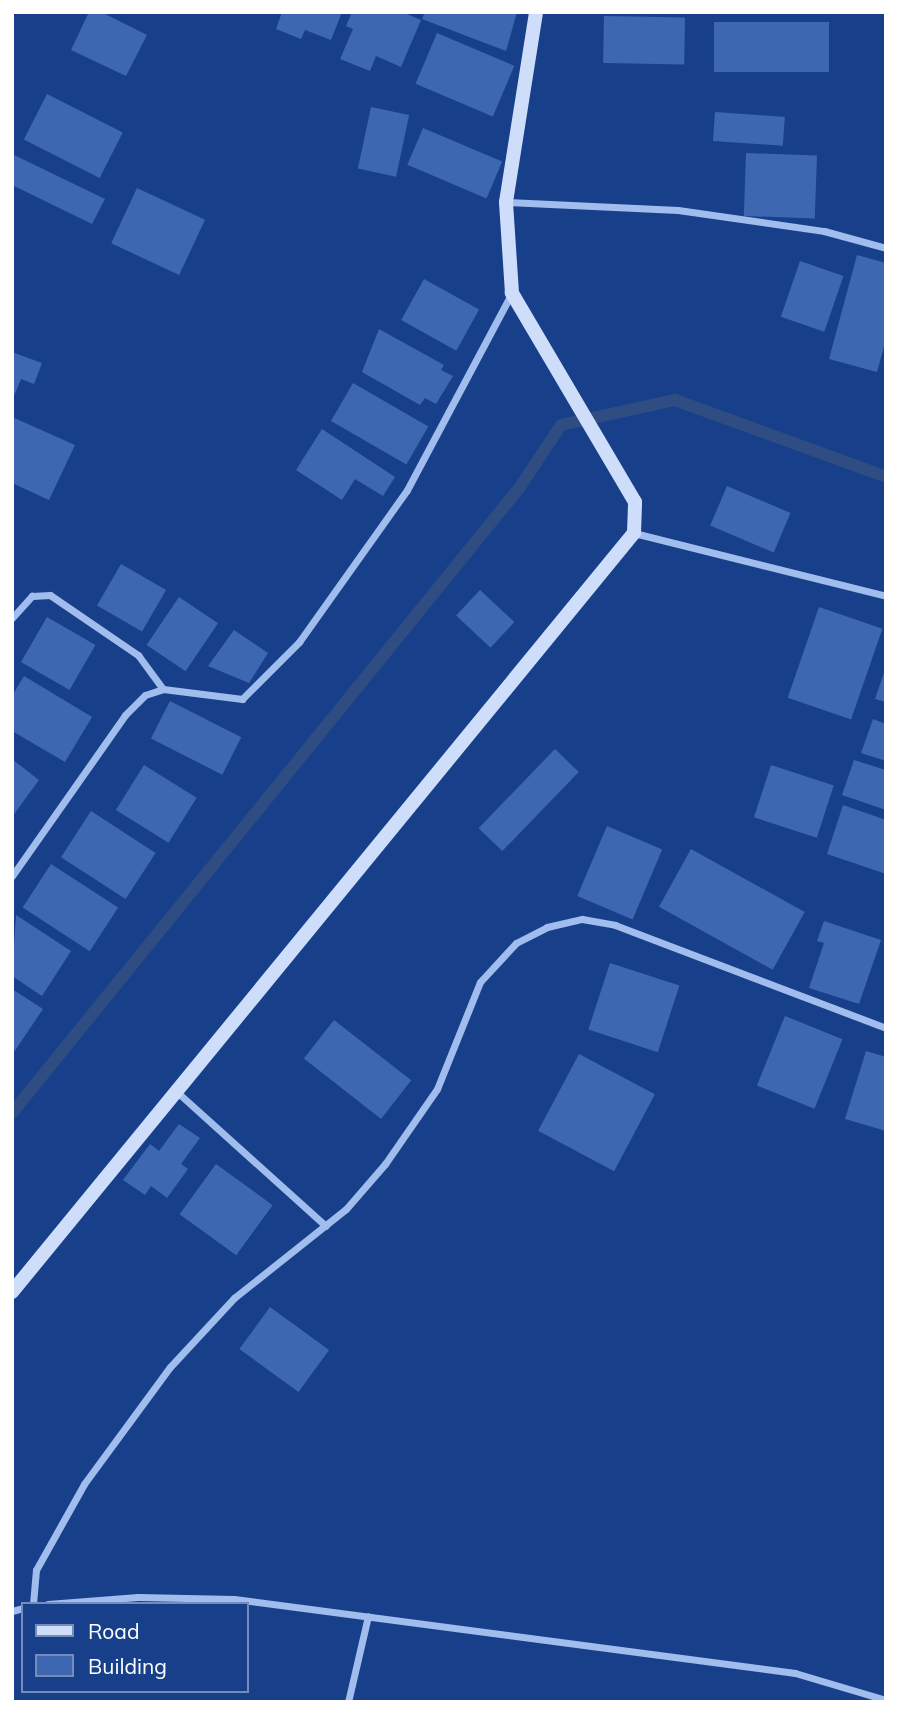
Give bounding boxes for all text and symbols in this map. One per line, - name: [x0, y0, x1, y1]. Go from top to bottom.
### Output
- legend: [21, 1602, 248, 1693]
- text: Road: [88, 1618, 139, 1644]
- text: Building: [88, 1653, 167, 1679]

